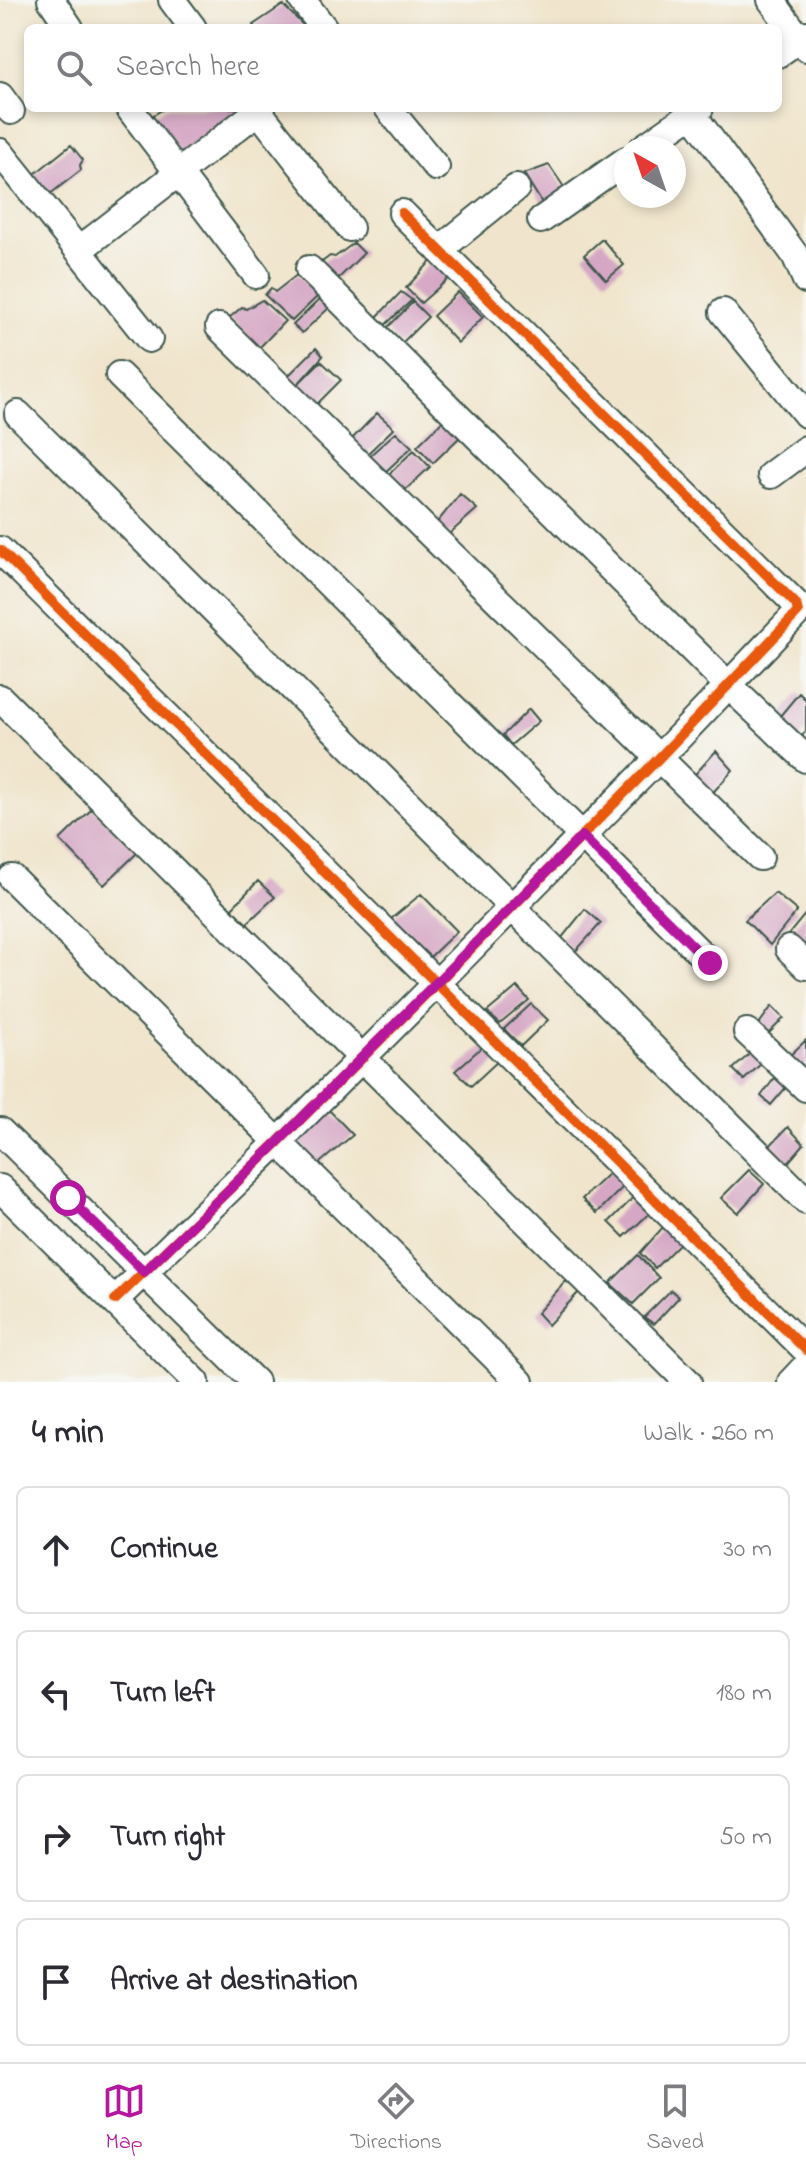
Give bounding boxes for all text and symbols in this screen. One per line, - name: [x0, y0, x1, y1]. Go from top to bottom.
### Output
- search box: [24, 24, 782, 112]
- icon: search: [52, 46, 96, 90]
- text: Search here: [116, 46, 260, 90]
- north arrow: [614, 136, 686, 208]
- route end: [692, 945, 728, 981]
- route start: [50, 1180, 86, 1216]
- text: 4 min: [32, 1409, 104, 1459]
- text: Walk · 260 m: [643, 1415, 774, 1453]
- icon: ahead: [34, 1528, 78, 1572]
- text: Continue: [110, 1528, 218, 1572]
- text: 30 m: [723, 1531, 772, 1569]
- icon: left: [34, 1672, 78, 1716]
- text: Turn left: [110, 1672, 215, 1716]
- text: 180 m: [716, 1675, 772, 1713]
- icon: right: [34, 1816, 78, 1860]
- text: Turn right: [110, 1816, 225, 1860]
- text: 50 m: [719, 1819, 772, 1857]
- icon: arrive: [34, 1960, 78, 2004]
- text: Arrive at destination: [110, 1960, 358, 2004]
- tab: Map: [102, 2079, 146, 2159]
- tab: Directions: [351, 2079, 442, 2159]
- tab: Saved: [646, 2079, 704, 2159]

